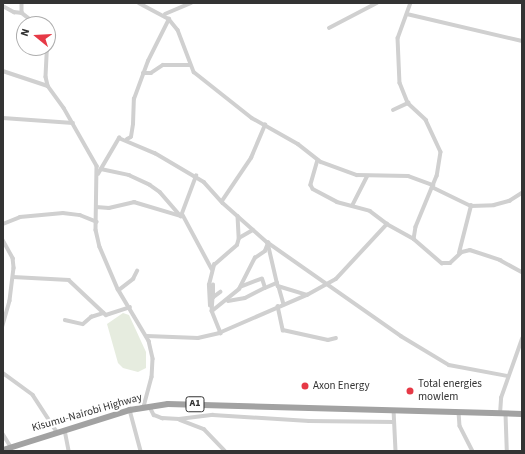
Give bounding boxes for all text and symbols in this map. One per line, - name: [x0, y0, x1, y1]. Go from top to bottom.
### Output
- north arrow: [16, 16, 56, 56]
- text: N: [17, 27, 33, 38]
- place label: Total energies mowlem: [418, 378, 482, 404]
- place label: Axon Energy: [313, 379, 370, 393]
- marker: Axon Energy: [300, 381, 310, 391]
- marker: Total energies mowlem: [405, 386, 415, 396]
- street label: Kisumu-Nairobi Highway: [30, 391, 144, 435]
- road number: A1: [185, 396, 205, 412]

